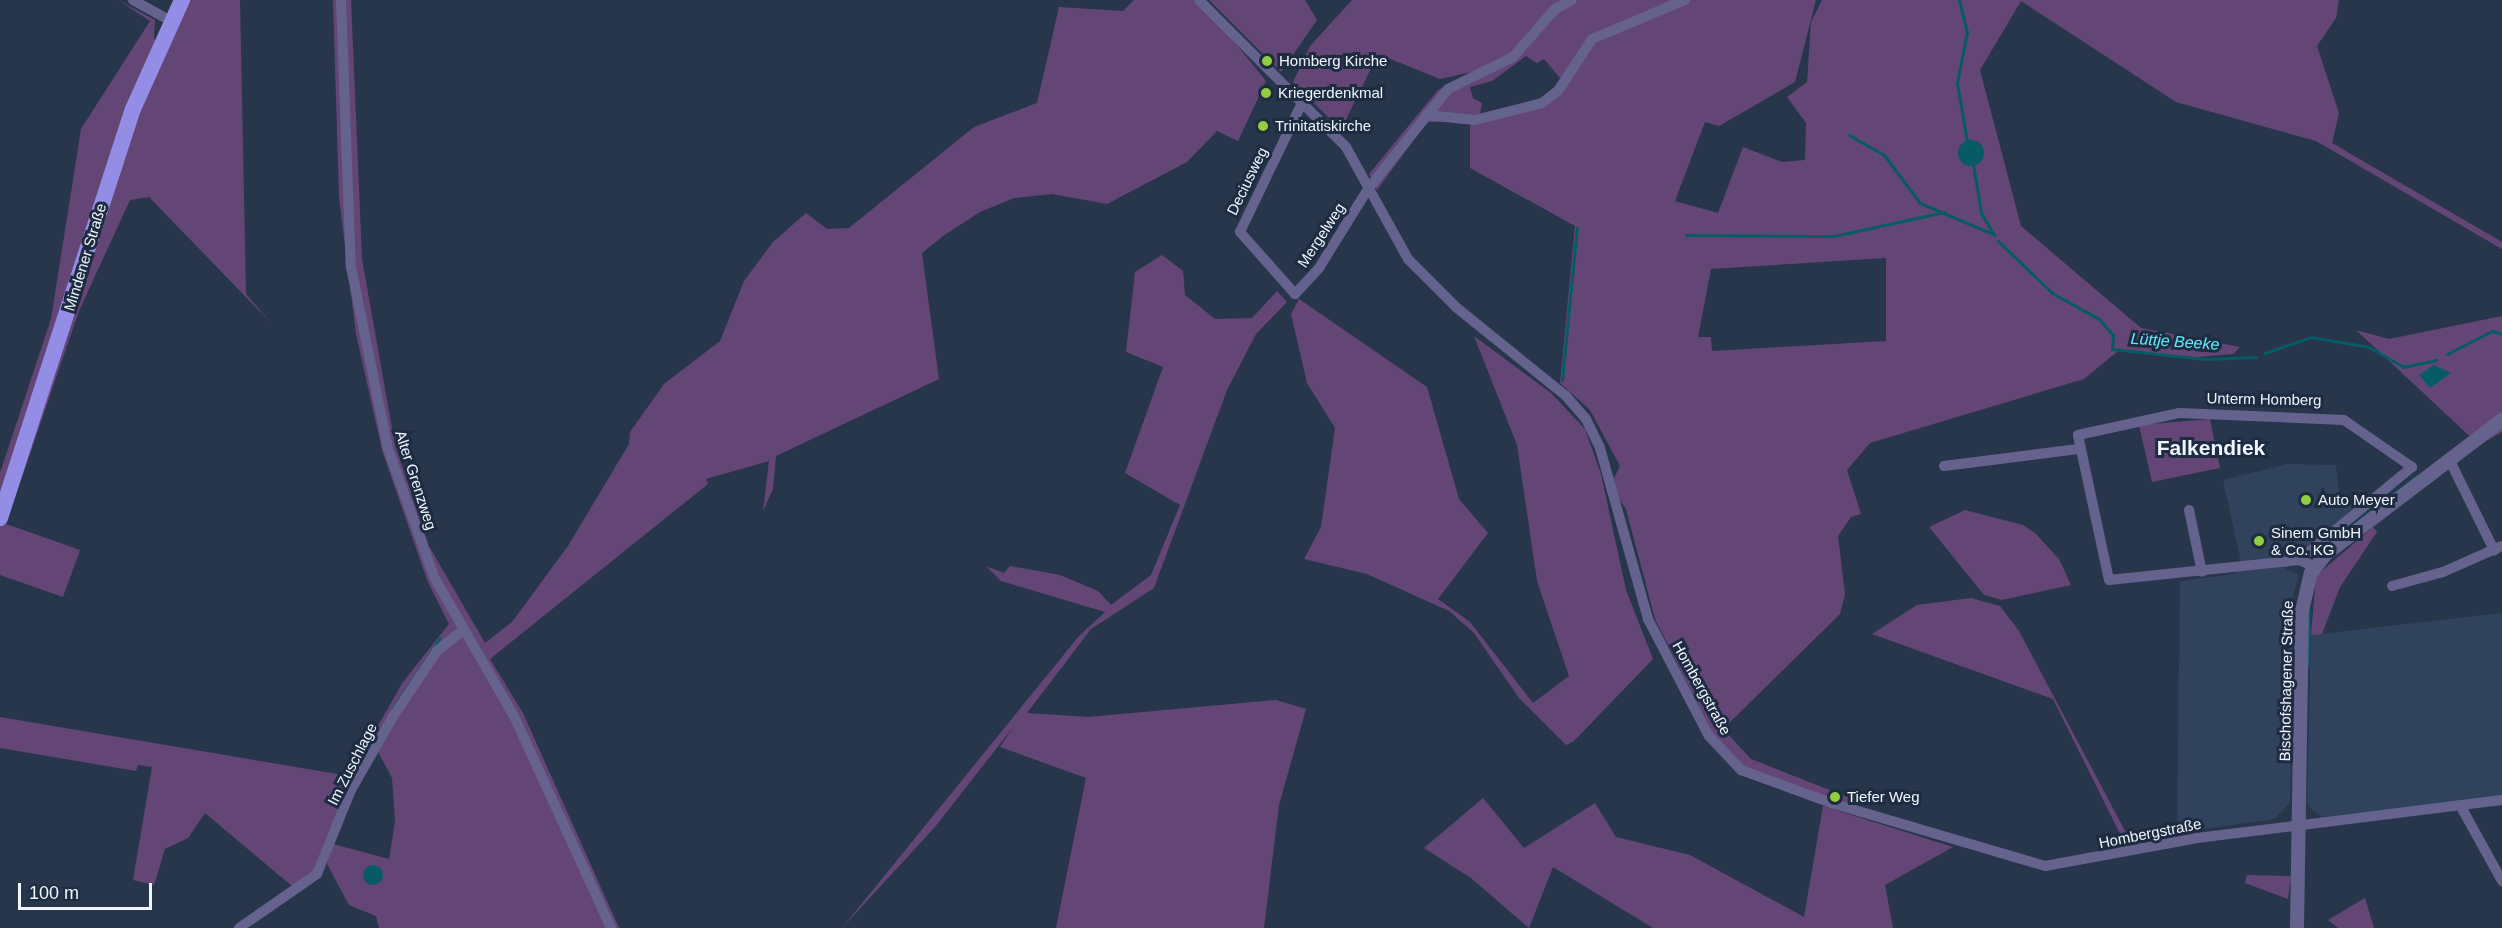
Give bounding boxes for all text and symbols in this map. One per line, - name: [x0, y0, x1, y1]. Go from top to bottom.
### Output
- place label: Homberg Kirche: [1279, 52, 1387, 70]
- marker: Homberg Kirche: [1260, 54, 1274, 68]
- place label: Kriegerdenkmal: [1278, 84, 1383, 102]
- marker: Kriegerdenkmal: [1259, 86, 1273, 100]
- place label: Trinitatiskirche: [1275, 117, 1371, 135]
- marker: Trinitatiskirche: [1256, 119, 1270, 133]
- street label: Deciusweg: [1223, 144, 1271, 218]
- street label: Mergelweg: [1293, 199, 1349, 271]
- street label: Mindener Straße: [60, 201, 110, 313]
- water label: Lüttje Beeke: [2130, 329, 2220, 355]
- street label: Unterm Homberg: [2206, 389, 2322, 409]
- street label: Alter Grenzweg: [391, 428, 441, 532]
- district label: Falkendiek: [2157, 435, 2265, 461]
- place label: Auto Meyer: [2318, 491, 2395, 509]
- marker: Auto Meyer: [2299, 493, 2313, 507]
- place label: Sinem GmbH & Co. KG: [2271, 523, 2361, 558]
- marker: Sinem GmbH & Co. KG: [2252, 534, 2266, 548]
- street label: Bischofshagener Straße: [2276, 600, 2296, 762]
- street label: Hombergstraße: [1669, 638, 1735, 738]
- street label: Im Zuschlage: [324, 720, 380, 808]
- place label: Tiefer Weg: [1847, 788, 1920, 806]
- marker: Tiefer Weg: [1828, 790, 1842, 804]
- street label: Hombergstraße: [2097, 814, 2203, 852]
- scale bar: [21, 871, 154, 909]
- text: 100 m: [29, 883, 79, 903]

